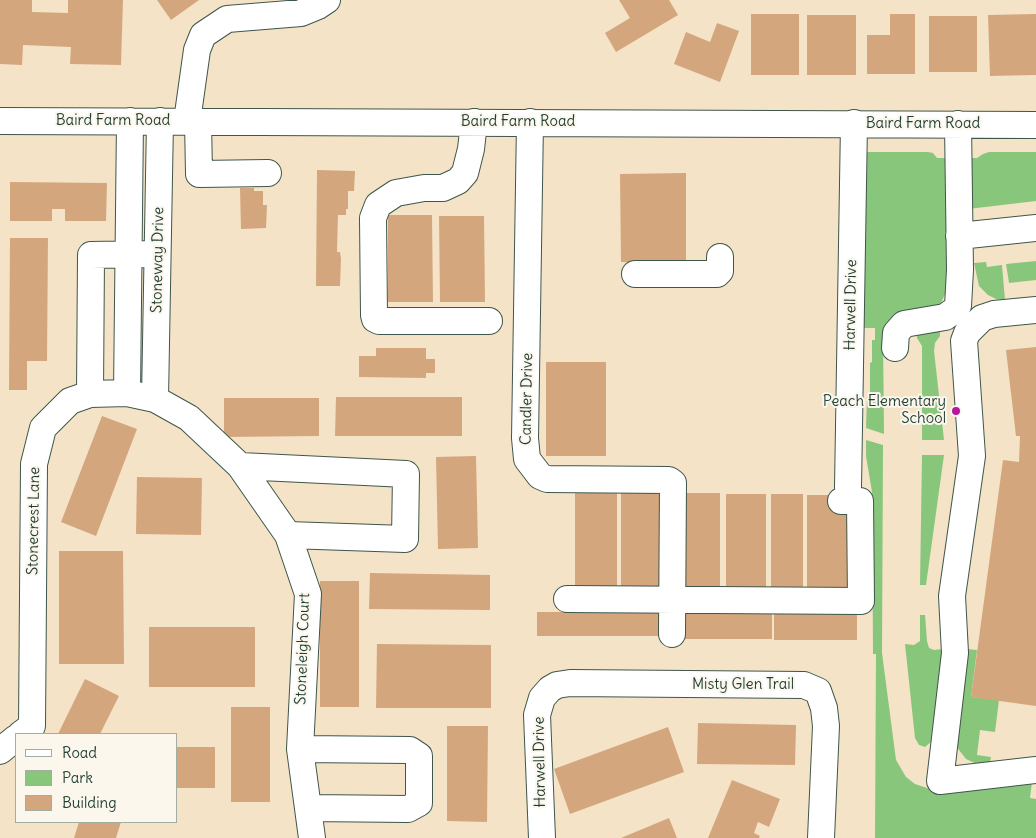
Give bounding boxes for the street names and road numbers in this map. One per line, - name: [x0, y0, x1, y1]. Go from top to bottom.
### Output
- street label: Baird Farm Road: [56, 112, 170, 130]
- street label: Baird Farm Road: [461, 113, 575, 131]
- street label: Baird Farm Road: [866, 115, 980, 133]
- street label: Stoneway Drive: [148, 207, 168, 313]
- street label: Harwell Drive: [841, 259, 861, 351]
- street label: Candler Drive: [517, 353, 537, 445]
- street label: Stonecrest Lane: [24, 467, 44, 575]
- street label: Stoneleigh Court: [292, 593, 314, 705]
- street label: Misty Glen Trail: [692, 676, 794, 694]
- street label: Harwell Drive: [530, 716, 550, 808]

